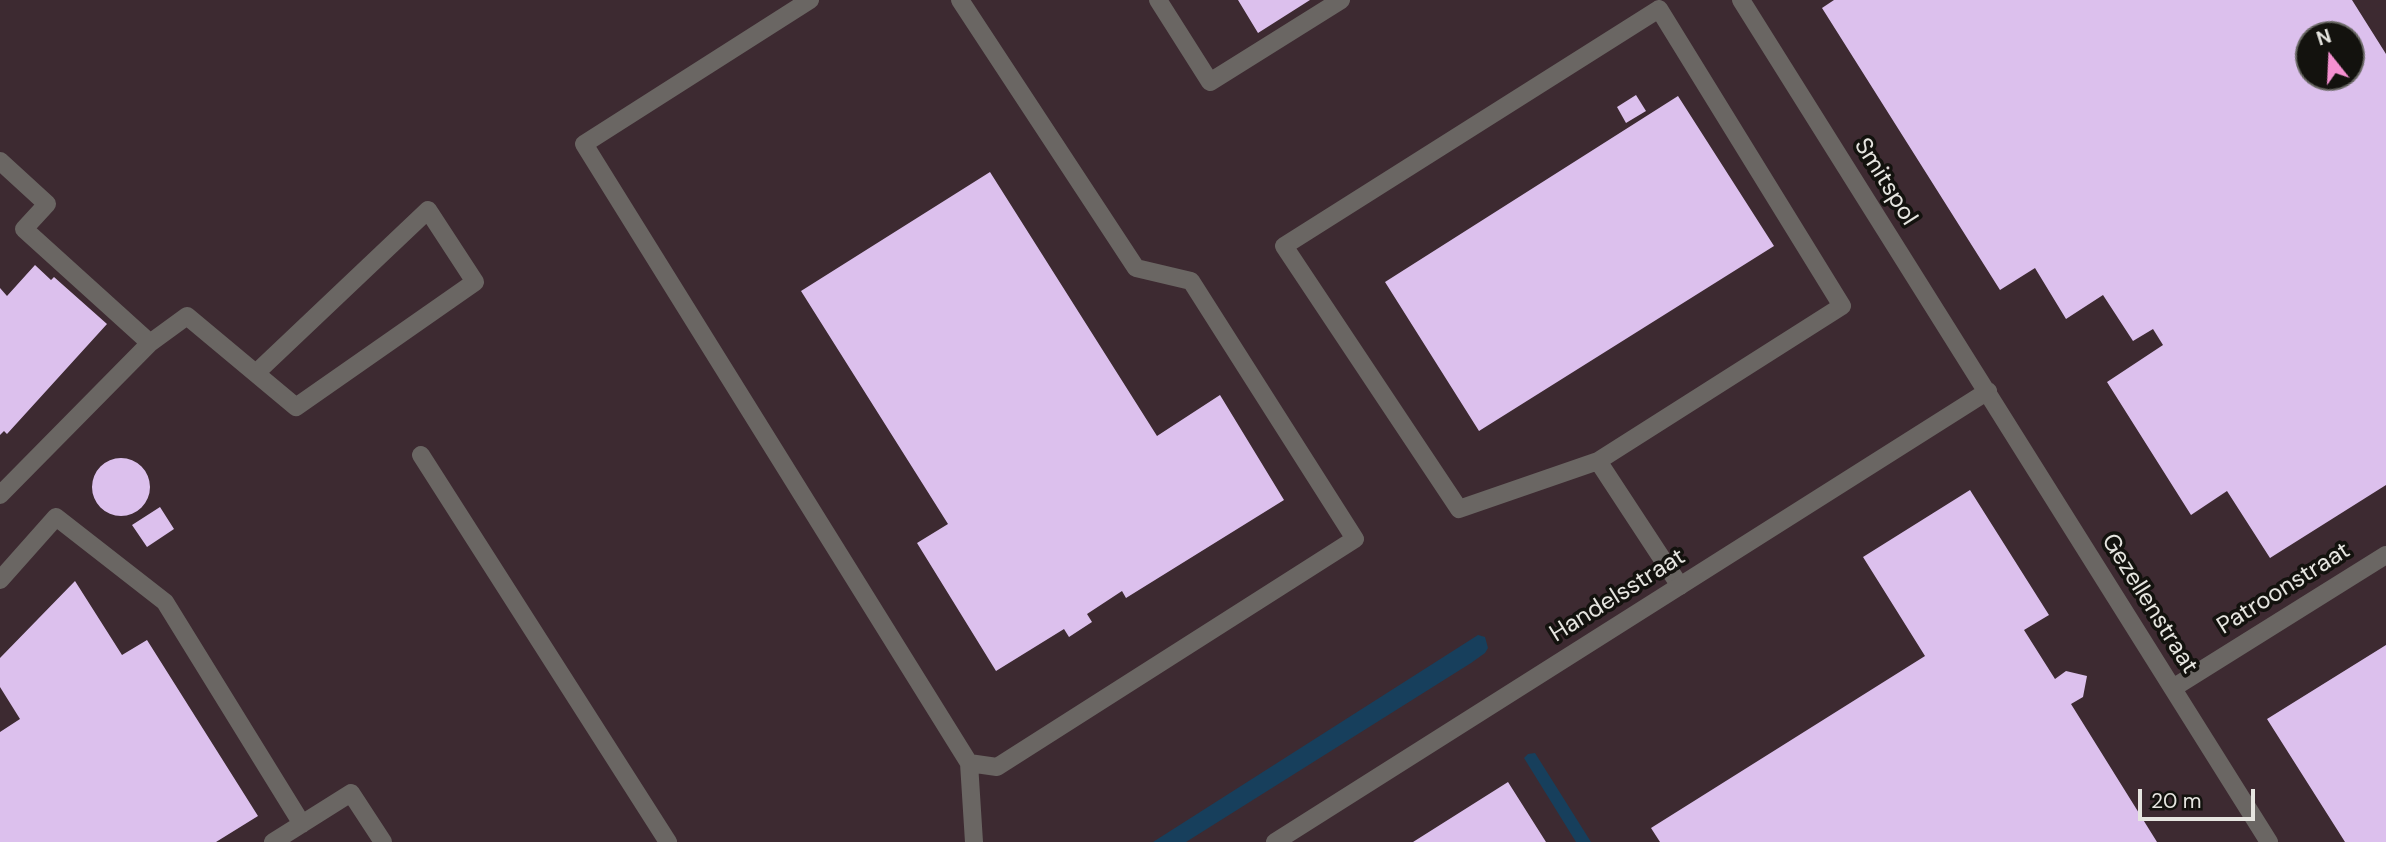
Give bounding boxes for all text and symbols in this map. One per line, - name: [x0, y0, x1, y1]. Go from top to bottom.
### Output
- north arrow: [2295, 21, 2365, 91]
- text: N: [2314, 23, 2334, 51]
- street label: Smitspol: [1847, 133, 1923, 231]
- street label: Gezellenstraat: [2095, 529, 2203, 679]
- street label: Patroonstraat: [2212, 537, 2356, 641]
- street label: Handelsstraat: [1545, 543, 1691, 649]
- scale bar: [2141, 776, 2258, 820]
- text: 20 m: [2151, 787, 2202, 815]

